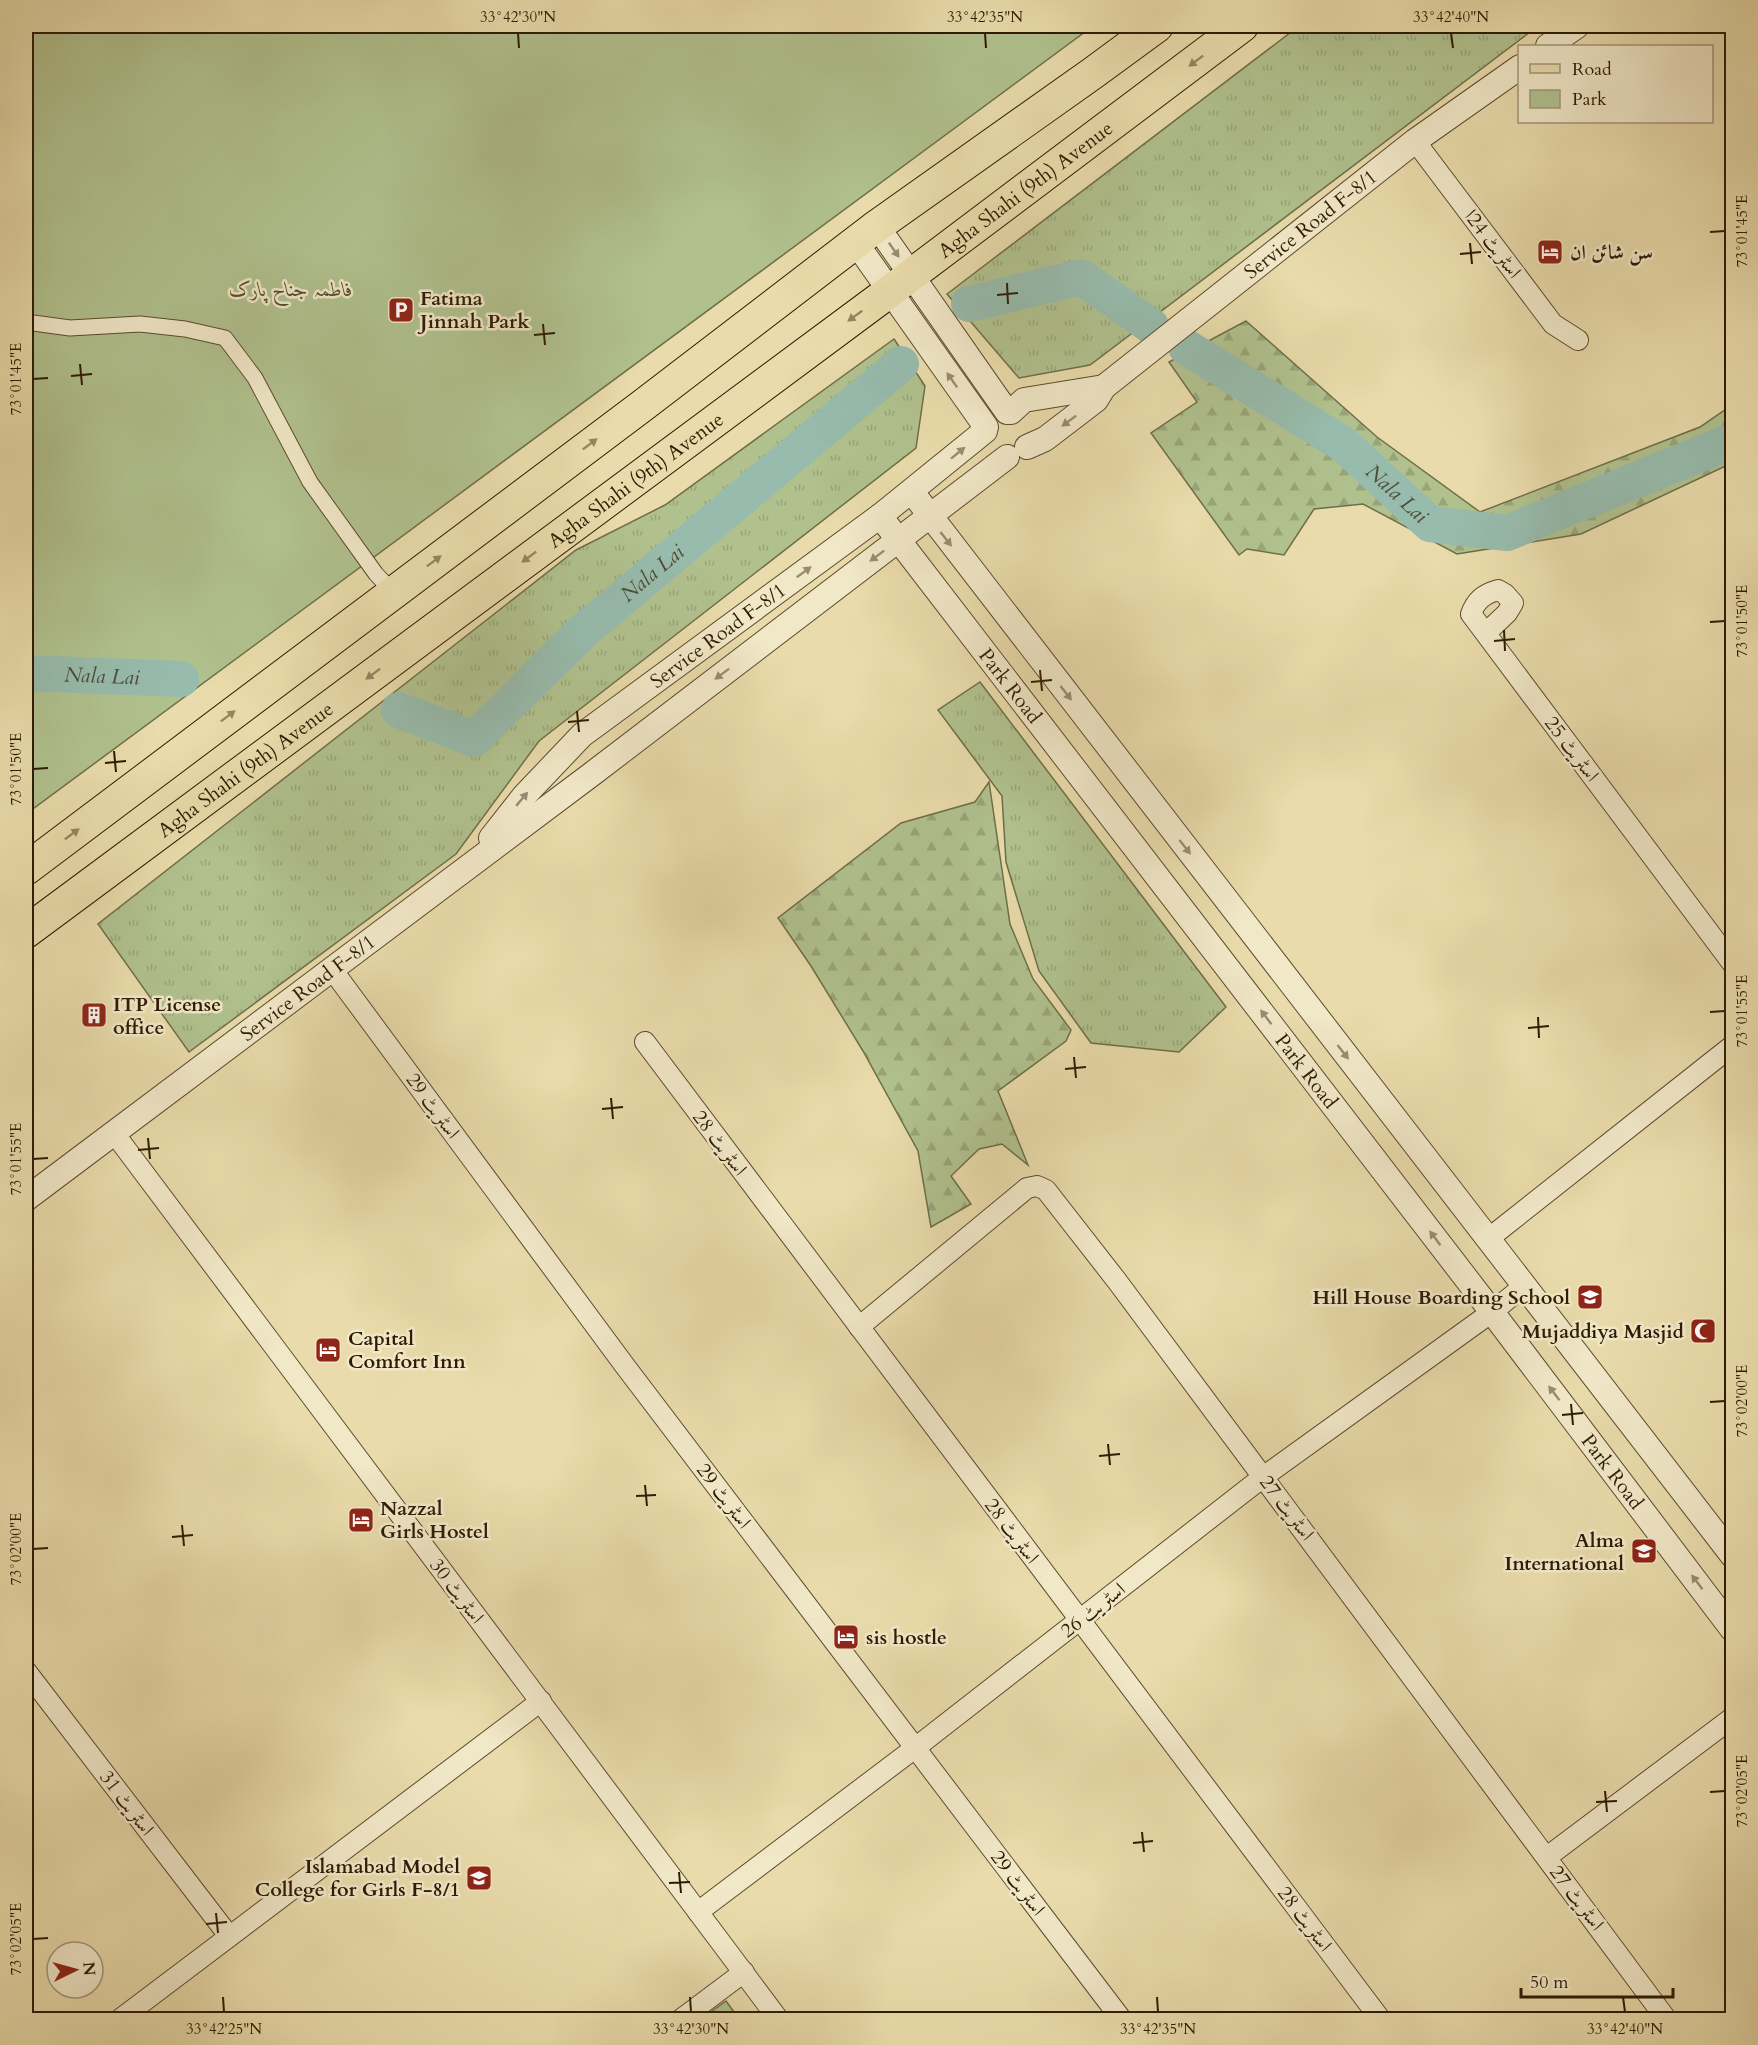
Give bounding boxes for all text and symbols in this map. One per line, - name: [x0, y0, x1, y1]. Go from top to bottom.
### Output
- text: 33°42'30"N: [480, 7, 556, 27]
- text: 33°42'35"N: [947, 7, 1023, 27]
- text: 33°42'40"N: [1413, 7, 1489, 27]
- legend: [1518, 45, 1713, 123]
- one-way arrow: [1188, 54, 1203, 66]
- text: Road: [1572, 57, 1612, 82]
- text: Park: [1572, 87, 1607, 112]
- street label: Agha Shahi (9th) Avenue: [932, 114, 1118, 264]
- street label: Service Road F-8/1: [1238, 163, 1382, 285]
- text: 73°01'45"E: [1732, 195, 1752, 267]
- street label: اسٹریٹ 24ا: [1458, 204, 1528, 284]
- hotel icon: سن شائن ان: [1535, 237, 1565, 267]
- place label: سن شائن ان: [1570, 239, 1653, 266]
- one-way arrow: [888, 242, 900, 258]
- park label: فاطمہ جناح پارک: [229, 276, 353, 307]
- place label: Fatima Jinnah Park: [417, 285, 530, 335]
- parking icon: Fatima Jinnah Park: [386, 295, 416, 325]
- one-way arrow: [847, 310, 862, 322]
- text: 73°01'45"E: [6, 343, 26, 415]
- one-way arrow: [946, 372, 958, 388]
- street label: Agha Shahi (9th) Avenue: [542, 406, 729, 554]
- one-way arrow: [1061, 415, 1077, 427]
- one-way arrow: [583, 439, 598, 451]
- one-way arrow: [951, 448, 966, 460]
- water label: Nala Lai: [1360, 458, 1435, 530]
- one-way arrow: [940, 531, 953, 547]
- water label: Nala Lai: [614, 538, 691, 608]
- one-way arrow: [869, 549, 884, 561]
- one-way arrow: [522, 551, 537, 563]
- one-way arrow: [425, 555, 441, 567]
- one-way arrow: [795, 566, 811, 578]
- street label: Service Road F-8/1: [644, 576, 791, 694]
- text: 73°01'50"E: [1732, 585, 1752, 657]
- street label: Park Road: [973, 643, 1048, 729]
- water label: Nala Lai: [64, 660, 140, 692]
- one-way arrow: [365, 667, 380, 679]
- one-way arrow: [714, 668, 730, 680]
- one-way arrow: [1059, 686, 1071, 701]
- street label: Agha Shahi (9th) Avenue: [152, 695, 339, 844]
- one-way arrow: [219, 710, 235, 722]
- street label: اسٹریٹ 25: [1538, 711, 1606, 787]
- text: 73°01'50"E: [6, 733, 26, 805]
- one-way arrow: [515, 792, 528, 807]
- one-way arrow: [65, 828, 80, 840]
- one-way arrow: [1179, 839, 1191, 855]
- street label: Service Road F-8/1: [234, 928, 381, 1047]
- text: 73°01'55"E: [1732, 975, 1752, 1047]
- place label: ITP License office: [113, 991, 221, 1041]
- building icon: ITP License office: [79, 1000, 109, 1030]
- one-way arrow: [1260, 1009, 1272, 1024]
- street label: Park Road: [1269, 1028, 1344, 1114]
- one-way arrow: [1336, 1044, 1348, 1059]
- street label: اسٹریٹ 29: [400, 1067, 466, 1145]
- street label: اسٹریٹ 28: [686, 1105, 754, 1181]
- text: 73°01'55"E: [6, 1123, 26, 1195]
- one-way arrow: [1430, 1231, 1442, 1246]
- school or university icon: Hill House Boarding School: [1575, 1282, 1605, 1312]
- place label: Hill House Boarding School: [1312, 1284, 1570, 1311]
- mosque icon: Mujaddiya Masjid: [1688, 1316, 1718, 1346]
- place label: Mujaddiya Masjid: [1522, 1318, 1685, 1345]
- place label: Capital Comfort Inn: [348, 1325, 466, 1375]
- hotel icon: Capital Comfort Inn: [313, 1335, 343, 1365]
- text: 73°02'00"E: [1732, 1365, 1752, 1437]
- one-way arrow: [1548, 1386, 1560, 1401]
- street label: Park Road: [1575, 1428, 1650, 1515]
- street label: اسٹریٹ 29: [690, 1458, 758, 1534]
- street label: اسٹریٹ 27: [1253, 1470, 1321, 1546]
- street label: اسٹریٹ 28: [978, 1493, 1046, 1569]
- place label: Nazzal Girls Hostel: [380, 1495, 489, 1545]
- hotel icon: Nazzal Girls Hostel: [346, 1505, 376, 1535]
- text: 73°02'00"E: [6, 1513, 26, 1585]
- place label: Alma International: [1505, 1527, 1624, 1577]
- school or university icon: Alma International: [1629, 1536, 1659, 1566]
- street label: اسٹریٹ 30: [423, 1553, 491, 1629]
- one-way arrow: [1691, 1574, 1703, 1590]
- street label: اسٹریٹ 26: [1055, 1576, 1131, 1644]
- hotel icon: sis hostle: [831, 1622, 861, 1652]
- place label: sis hostle: [866, 1624, 947, 1651]
- text: 73°02'05"E: [1732, 1755, 1752, 1827]
- street label: اسٹریٹ 31: [93, 1765, 161, 1841]
- street label: اسٹریٹ 29: [984, 1845, 1052, 1921]
- place label: Islamabad Model College for Girls F-8/1: [255, 1853, 460, 1903]
- street label: اسٹریٹ 27: [1543, 1860, 1611, 1936]
- school or university icon: Islamabad Model College for Girls F-8/1: [464, 1863, 494, 1893]
- street label: اسٹریٹ 28: [1271, 1881, 1339, 1957]
- text: 73°02'05"E: [6, 1903, 26, 1975]
- north arrow: [45, 1940, 105, 2000]
- text: N: [77, 1961, 101, 1977]
- scale bar: [1521, 1961, 1672, 1999]
- text: 50 m: [1530, 1970, 1569, 1995]
- text: 33°42'25"N: [186, 2019, 262, 2039]
- text: 33°42'30"N: [653, 2019, 729, 2039]
- text: 33°42'35"N: [1120, 2019, 1196, 2039]
- text: 33°42'40"N: [1587, 2019, 1663, 2039]

